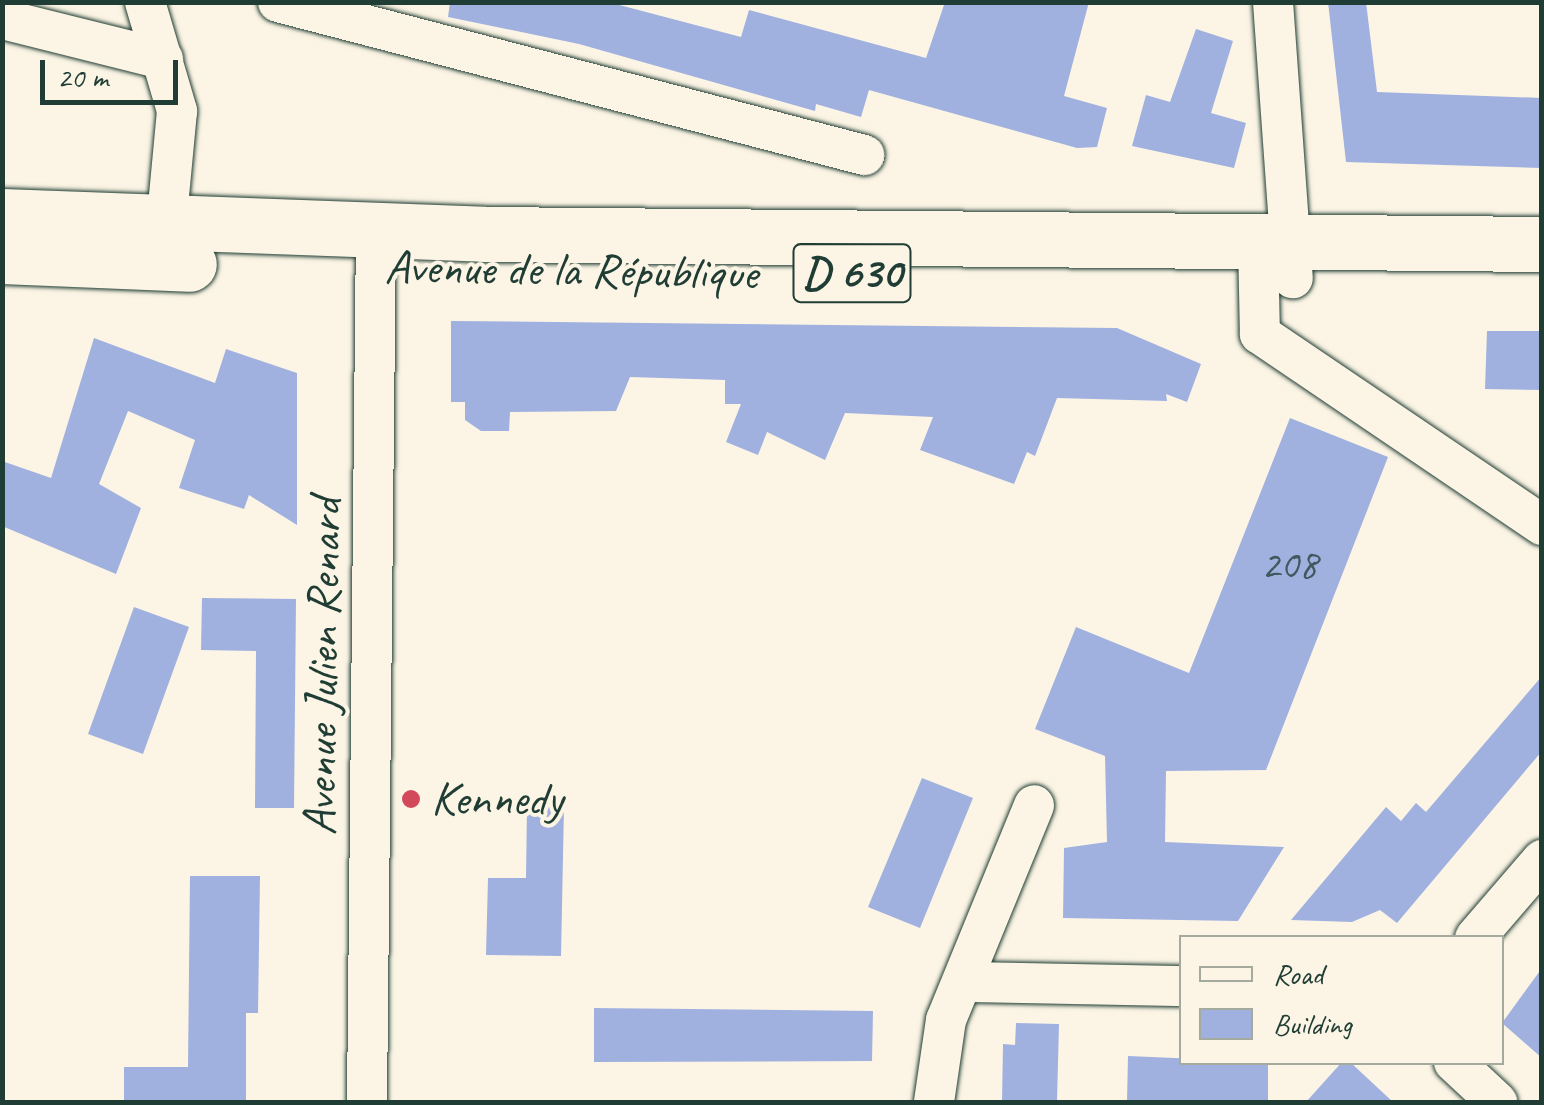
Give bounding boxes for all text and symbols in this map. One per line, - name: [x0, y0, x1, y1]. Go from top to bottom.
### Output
- scale bar: [45, 40, 182, 102]
- text: 20 m: [57, 58, 108, 96]
- road number: D 630: [792, 233, 912, 313]
- street label: Avenue de la République: [383, 238, 759, 302]
- street label: Avenue Julien Renard: [290, 498, 354, 836]
- house number: 208: [1261, 540, 1317, 590]
- place label: Kennedy: [431, 770, 563, 828]
- marker: Kennedy: [400, 788, 422, 810]
- legend: [1179, 935, 1504, 1065]
- text: Road: [1273, 955, 1323, 993]
- text: Building: [1273, 1005, 1352, 1043]

